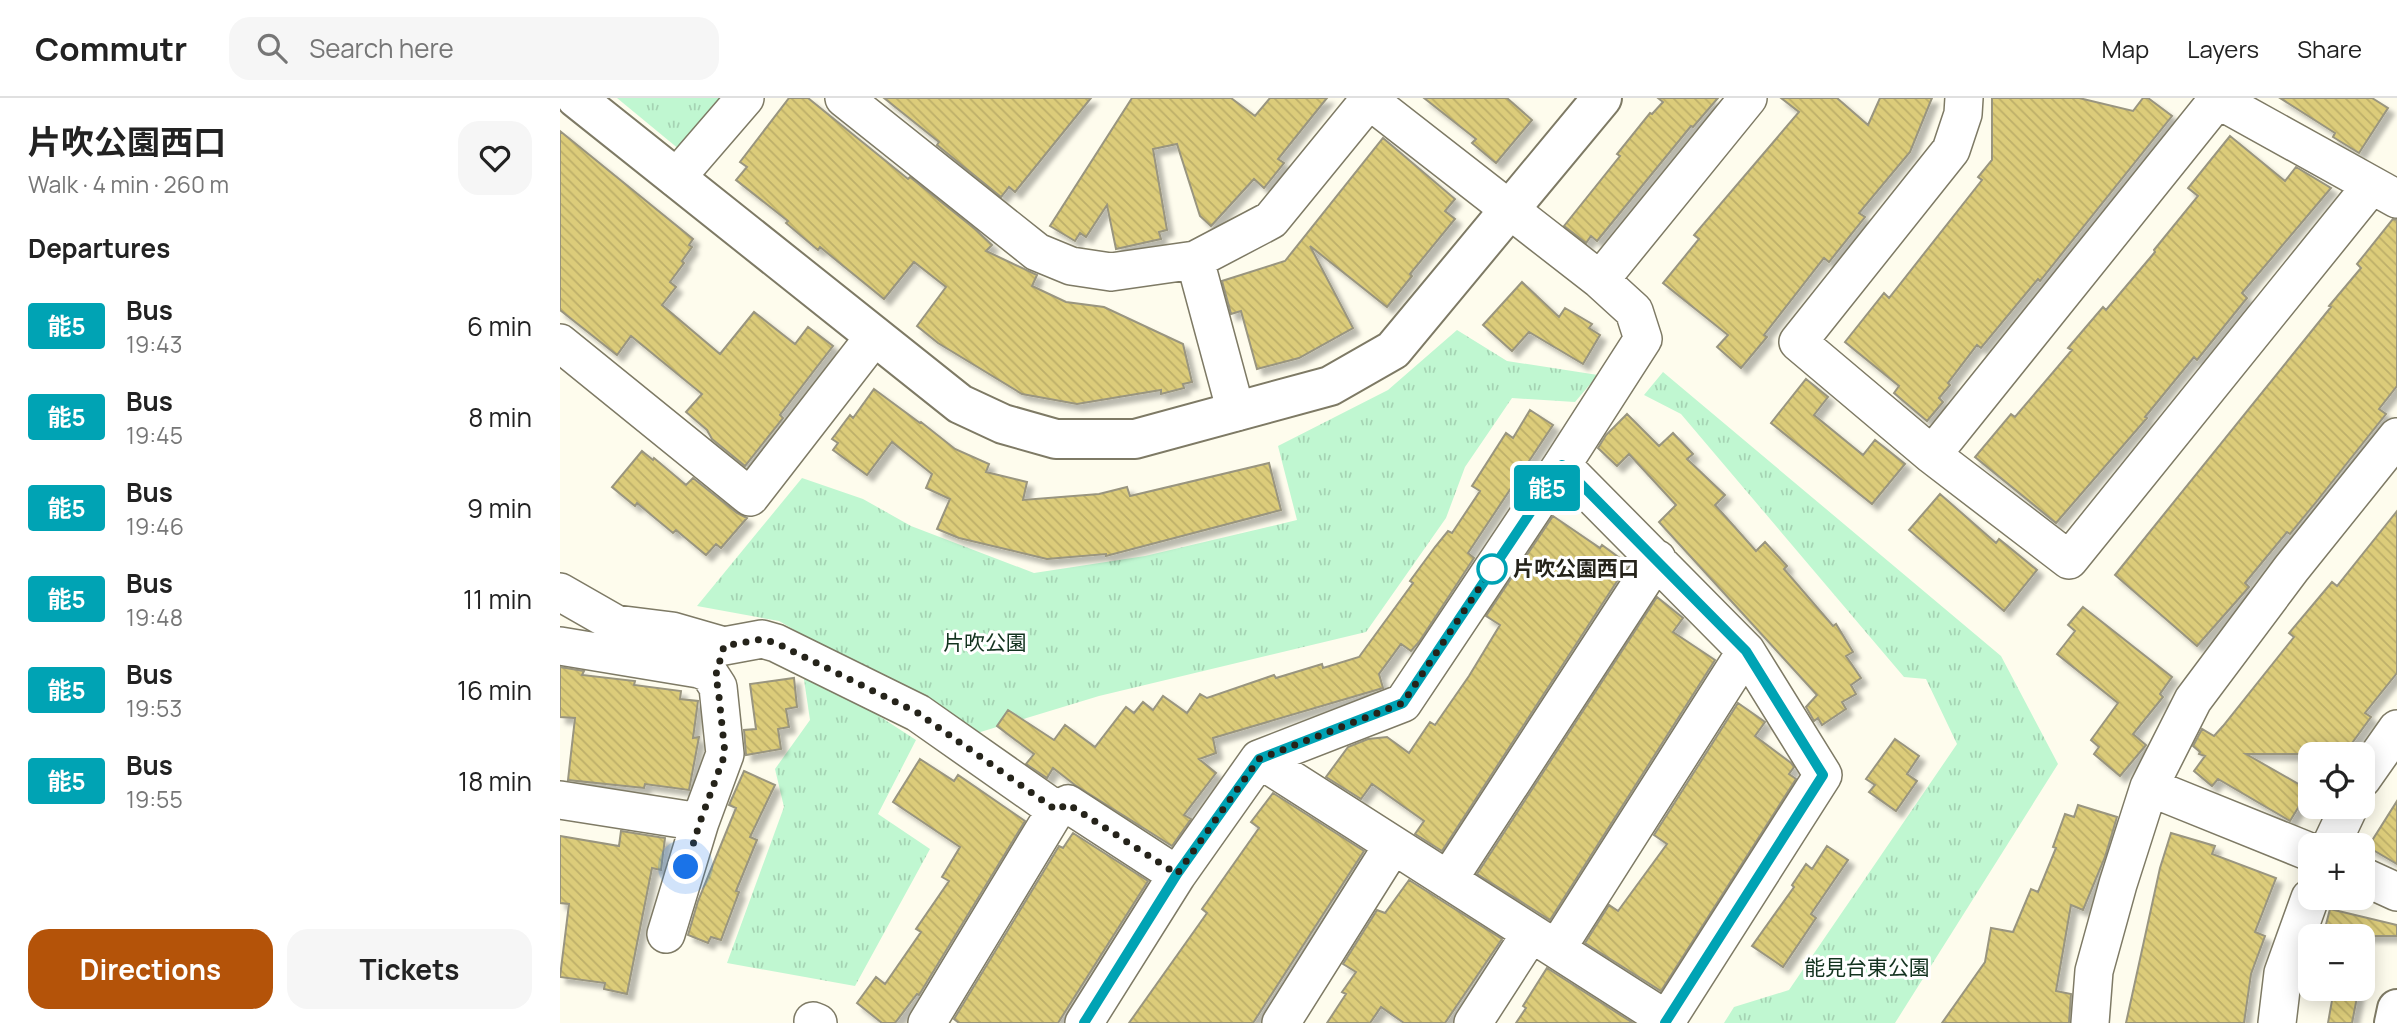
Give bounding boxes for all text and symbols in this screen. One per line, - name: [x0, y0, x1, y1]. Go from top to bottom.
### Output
- search box: [229, 17, 719, 80]
- text: Commutr: [35, 26, 187, 71]
- icon: search: [253, 29, 291, 67]
- text: Search here: [309, 30, 454, 66]
- text: Map: [2102, 32, 2149, 65]
- text: Layers: [2187, 32, 2259, 65]
- text: Share: [2297, 32, 2362, 65]
- text: 片吹公園西口: [28, 119, 226, 164]
- button: heart: [458, 121, 532, 195]
- text: Walk · 4 min · 260 m: [28, 168, 229, 200]
- text: Departures: [28, 230, 170, 266]
- text: Bus: [126, 292, 173, 328]
- text: 6 min: [467, 308, 532, 344]
- text: 能5: [47, 309, 86, 342]
- text: 19:43: [126, 328, 182, 360]
- text: Bus: [126, 383, 173, 419]
- text: 8 min: [468, 399, 532, 435]
- text: 能5: [47, 400, 86, 433]
- text: 19:45: [126, 419, 183, 451]
- line badge: 能5: [1516, 465, 1578, 511]
- text: 能5: [1528, 471, 1566, 504]
- text: Bus: [126, 474, 173, 510]
- text: 9 min: [467, 490, 532, 526]
- text: 能5: [47, 491, 86, 524]
- text: 19:46: [126, 510, 184, 542]
- marker: 片吹公園西口: [1477, 554, 1507, 584]
- place label: 片吹公園西口: [1513, 554, 1639, 582]
- text: Bus: [126, 565, 173, 601]
- text: 11 min: [463, 581, 532, 617]
- text: 能5: [47, 582, 86, 615]
- text: 19:48: [126, 601, 183, 633]
- park label: 片吹公園: [943, 628, 1027, 656]
- text: Bus: [126, 656, 173, 692]
- text: 16 min: [457, 672, 532, 708]
- text: 能5: [47, 673, 86, 706]
- text: 19:53: [126, 692, 182, 724]
- map controls: [2298, 742, 2375, 1001]
- button: locate: [2298, 742, 2375, 819]
- text: Bus: [126, 747, 173, 783]
- text: 18 min: [458, 763, 532, 799]
- text: 能5: [47, 764, 86, 797]
- text: 19:55: [126, 783, 183, 815]
- button: +: [2298, 833, 2375, 910]
- your location: [668, 849, 703, 884]
- button: −: [2298, 924, 2375, 1001]
- button: Directions: [28, 929, 273, 1009]
- button: Tickets: [287, 929, 532, 1009]
- park label: 能見台東公園: [1804, 953, 1930, 981]

